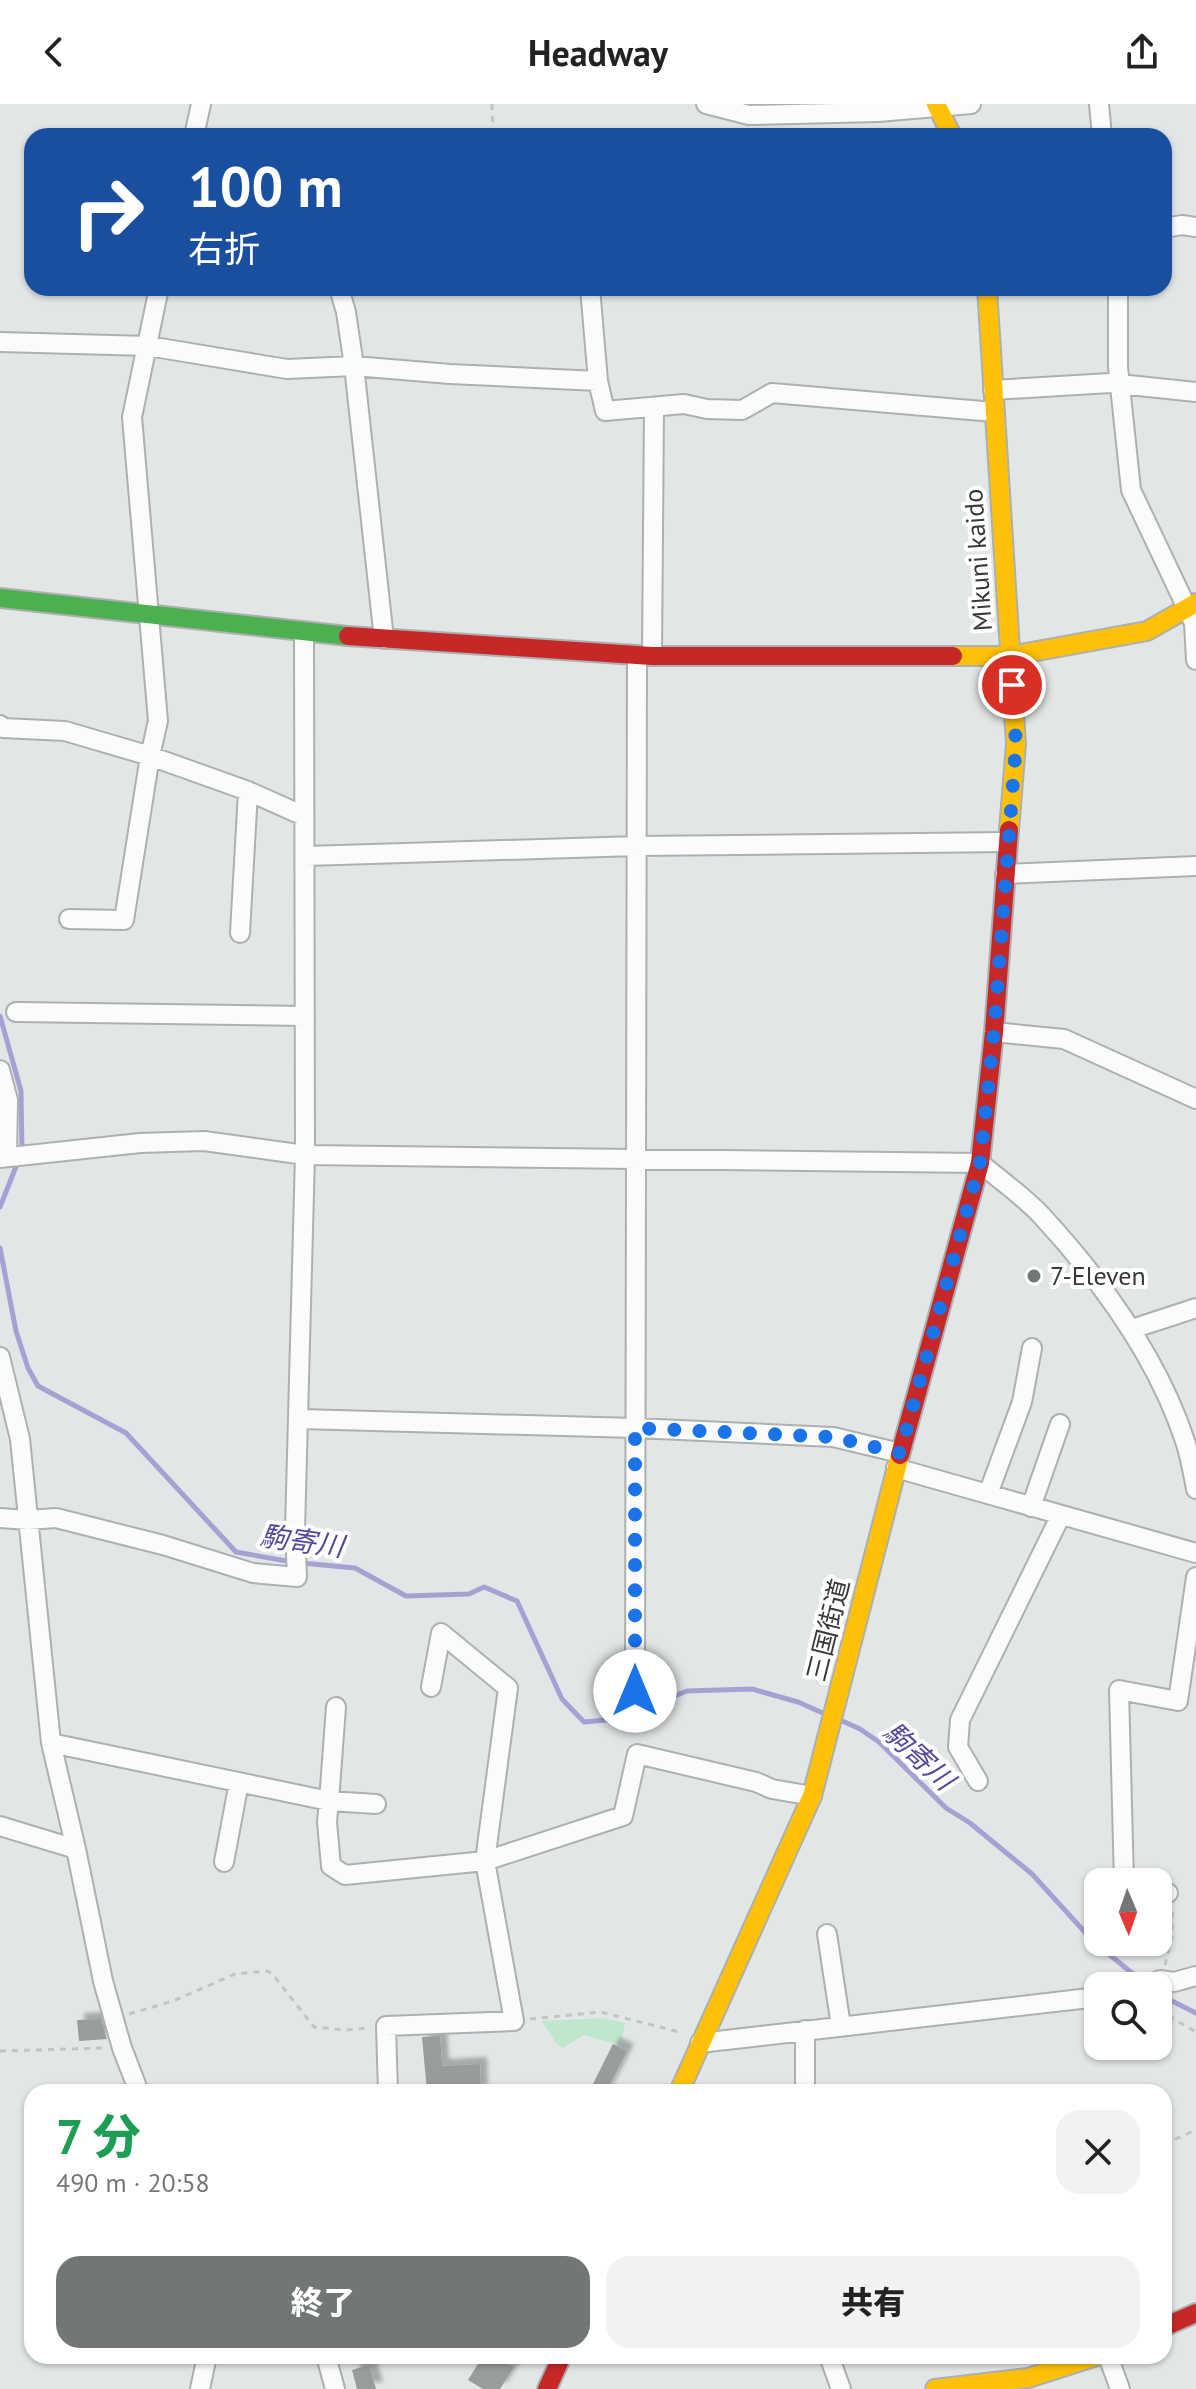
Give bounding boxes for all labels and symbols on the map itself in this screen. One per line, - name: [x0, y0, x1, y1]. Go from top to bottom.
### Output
- street label: Mikuni kaido: [956, 488, 999, 632]
- pin: [978, 651, 1046, 719]
- place label: 7-Eleven: [1050, 1259, 1146, 1292]
- marker: 7-Eleven: [1025, 1267, 1043, 1285]
- water label: 駒寄川: [258, 1516, 349, 1565]
- street label: 三国街道: [799, 1575, 856, 1684]
- position arrow: [593, 1649, 677, 1733]
- water label: 駒寄川: [876, 1713, 965, 1800]
- north arrow: [1084, 1868, 1172, 1956]

